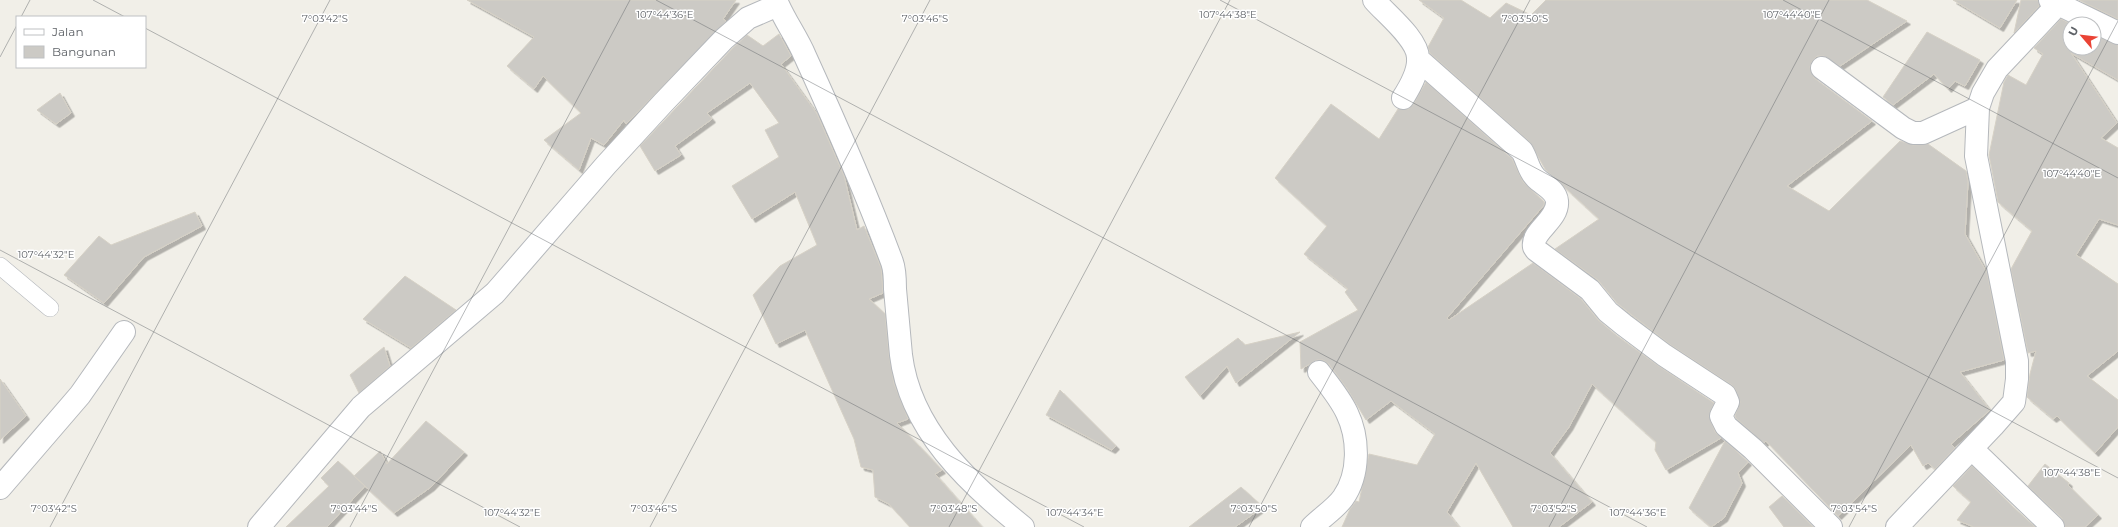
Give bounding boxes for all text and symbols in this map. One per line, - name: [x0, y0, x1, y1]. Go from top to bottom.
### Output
- text: 107°44'36"E: [636, 8, 694, 21]
- text: 107°44'38"E: [1199, 8, 1257, 21]
- text: 107°44'40"E: [1763, 8, 1821, 21]
- text: 7°03'42"S: [302, 12, 348, 25]
- text: 7°03'46"S: [902, 12, 948, 25]
- text: 7°03'50"S: [1502, 12, 1548, 25]
- legend: [16, 16, 146, 68]
- north arrow: [2062, 16, 2102, 56]
- text: Jalan: [51, 24, 84, 39]
- text: U: [2065, 24, 2081, 38]
- text: Bangunan: [52, 44, 116, 59]
- text: 107°44'40"E: [2043, 167, 2101, 180]
- text: 107°44'32"E: [18, 248, 75, 261]
- text: 107°44'38"E: [2043, 466, 2101, 479]
- text: 7°03'42"S: [31, 502, 77, 515]
- text: 7°03'44"S: [331, 502, 377, 515]
- text: 7°03'46"S: [631, 502, 677, 515]
- text: 7°03'48"S: [931, 502, 977, 515]
- text: 7°03'50"S: [1231, 502, 1277, 515]
- text: 7°03'52"S: [1531, 502, 1577, 515]
- text: 7°03'54"S: [1831, 502, 1877, 515]
- text: 107°44'32"E: [484, 506, 541, 519]
- text: 107°44'34"E: [1046, 506, 1104, 519]
- text: 107°44'36"E: [1609, 506, 1667, 519]

